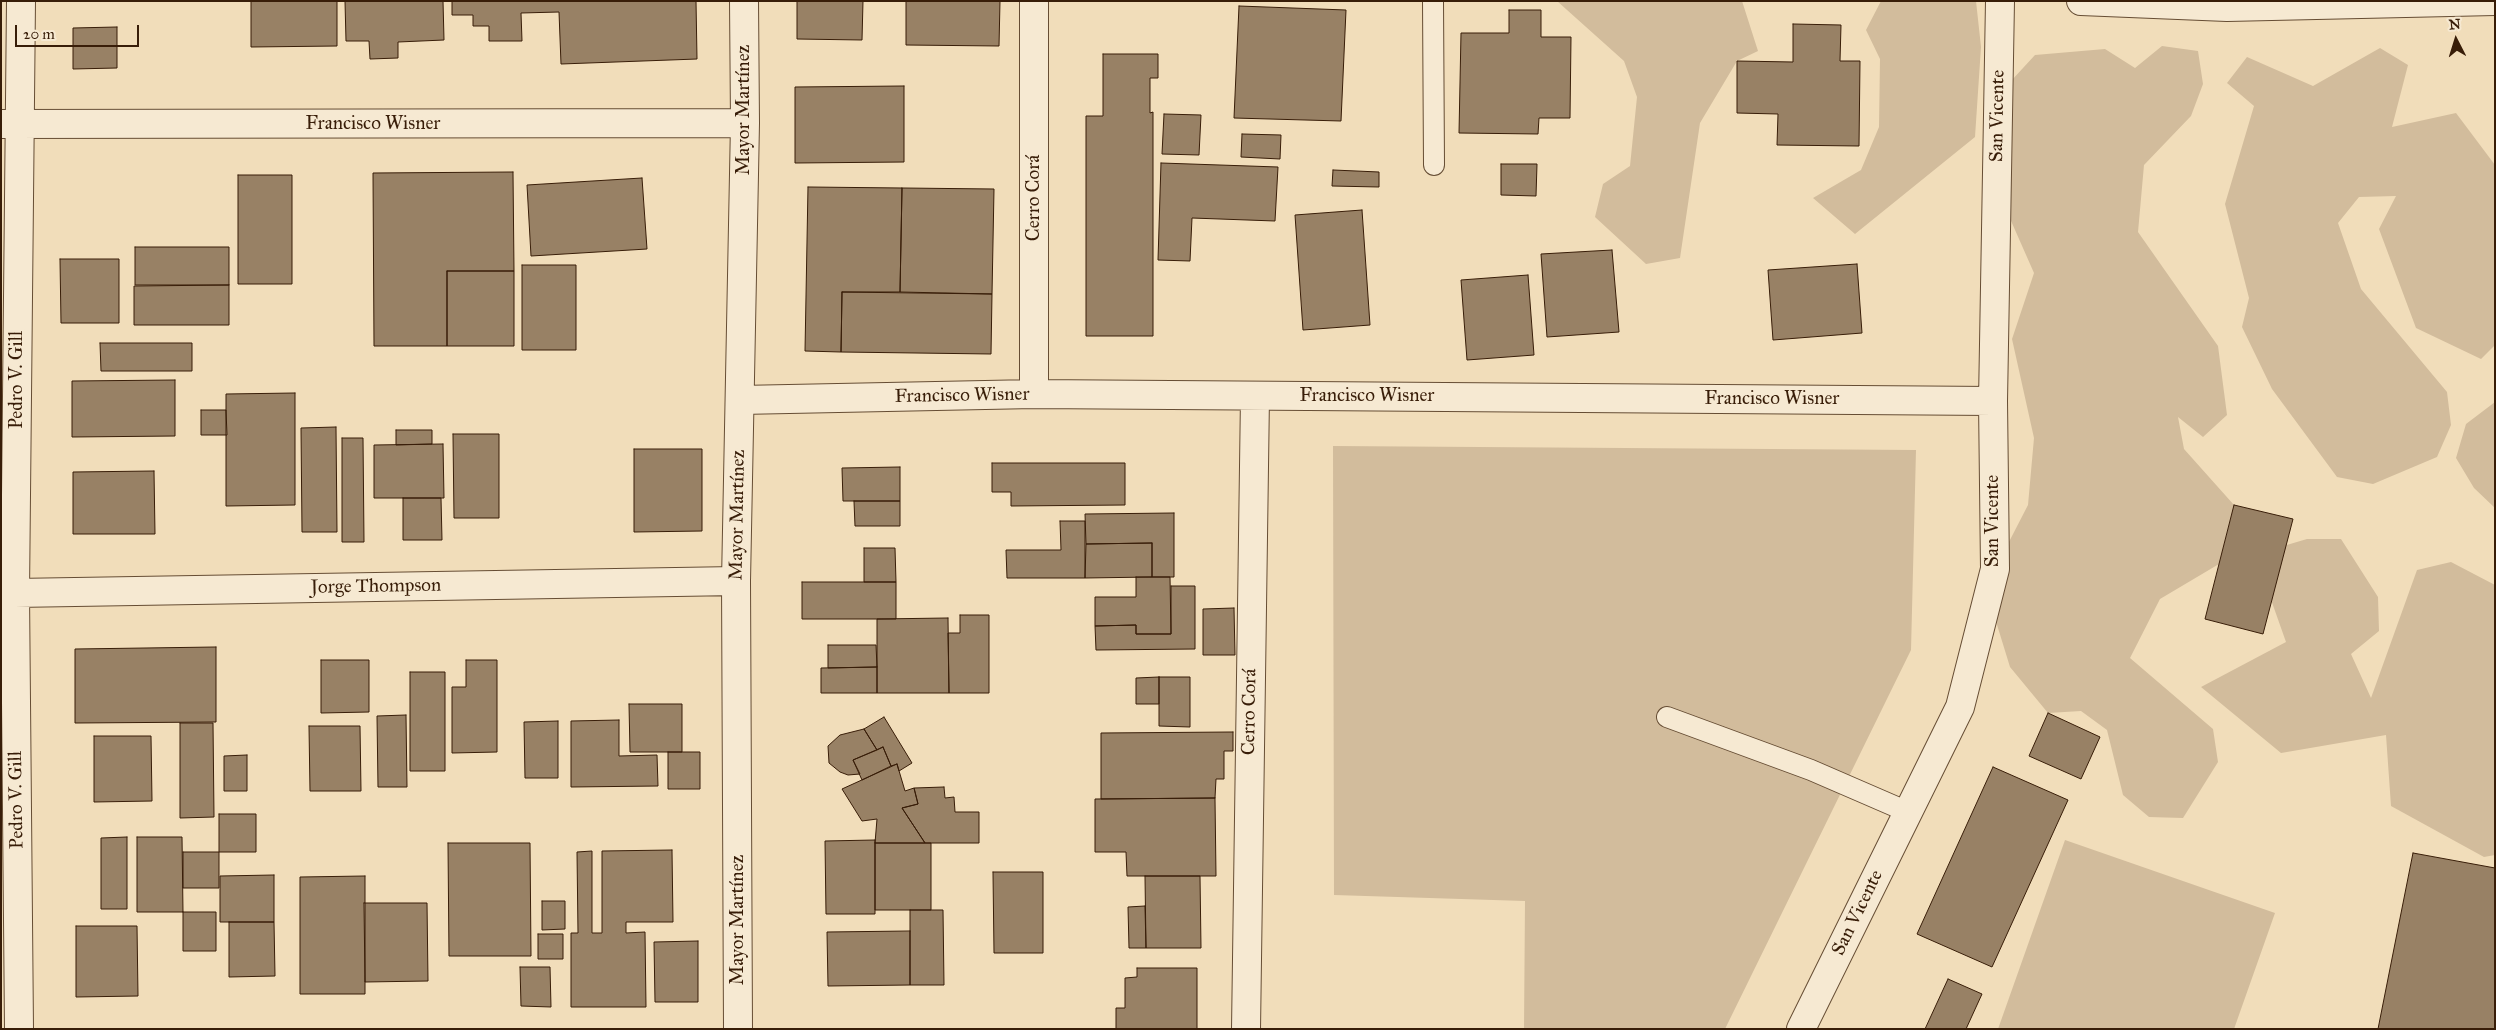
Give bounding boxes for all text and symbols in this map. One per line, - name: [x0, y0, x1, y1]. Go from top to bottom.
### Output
- scale bar: [18, 15, 141, 47]
- north arrow: [2431, 15, 2481, 65]
- text: N: [2448, 16, 2461, 34]
- text: 20 m: [23, 25, 55, 43]
- street label: Mayor Martínez: [733, 45, 755, 175]
- street label: San Vicente: [1986, 70, 2010, 162]
- street label: Francisco Wisner: [306, 113, 440, 135]
- street label: Cerro Corá: [1023, 155, 1045, 241]
- street label: Pedro V. Gill: [6, 331, 28, 429]
- street label: Francisco Wisner: [894, 383, 1030, 409]
- street label: Francisco Wisner: [1300, 385, 1434, 407]
- street label: Francisco Wisner: [1705, 388, 1839, 410]
- street label: Mayor Martínez: [725, 449, 751, 581]
- street label: San Vicente: [1982, 475, 2004, 567]
- street label: Jorge Thompson: [311, 574, 441, 600]
- street label: Cerro Corá: [1238, 669, 1262, 755]
- street label: Pedro V. Gill: [5, 751, 29, 849]
- street label: Mayor Martínez: [727, 855, 749, 985]
- street label: San Vicente: [1827, 866, 1889, 960]

